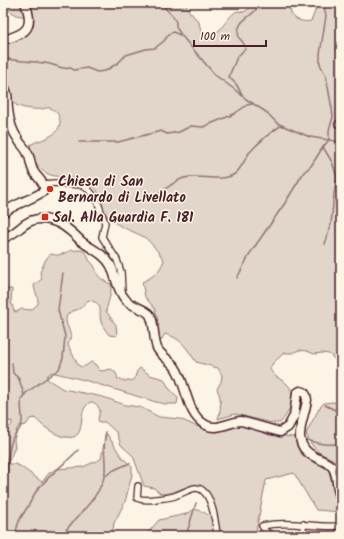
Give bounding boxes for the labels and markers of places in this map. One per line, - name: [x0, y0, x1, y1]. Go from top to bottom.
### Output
- place label: Chiesa di San Bernardo di Livellato: [58, 171, 186, 209]
- marker: Chiesa di San Bernardo di Livellato: [45, 184, 55, 194]
- place label: Sal. Alla Guardia F. 181: [53, 207, 194, 229]
- marker: Sal. Alla Guardia F. 181: [40, 212, 50, 222]

